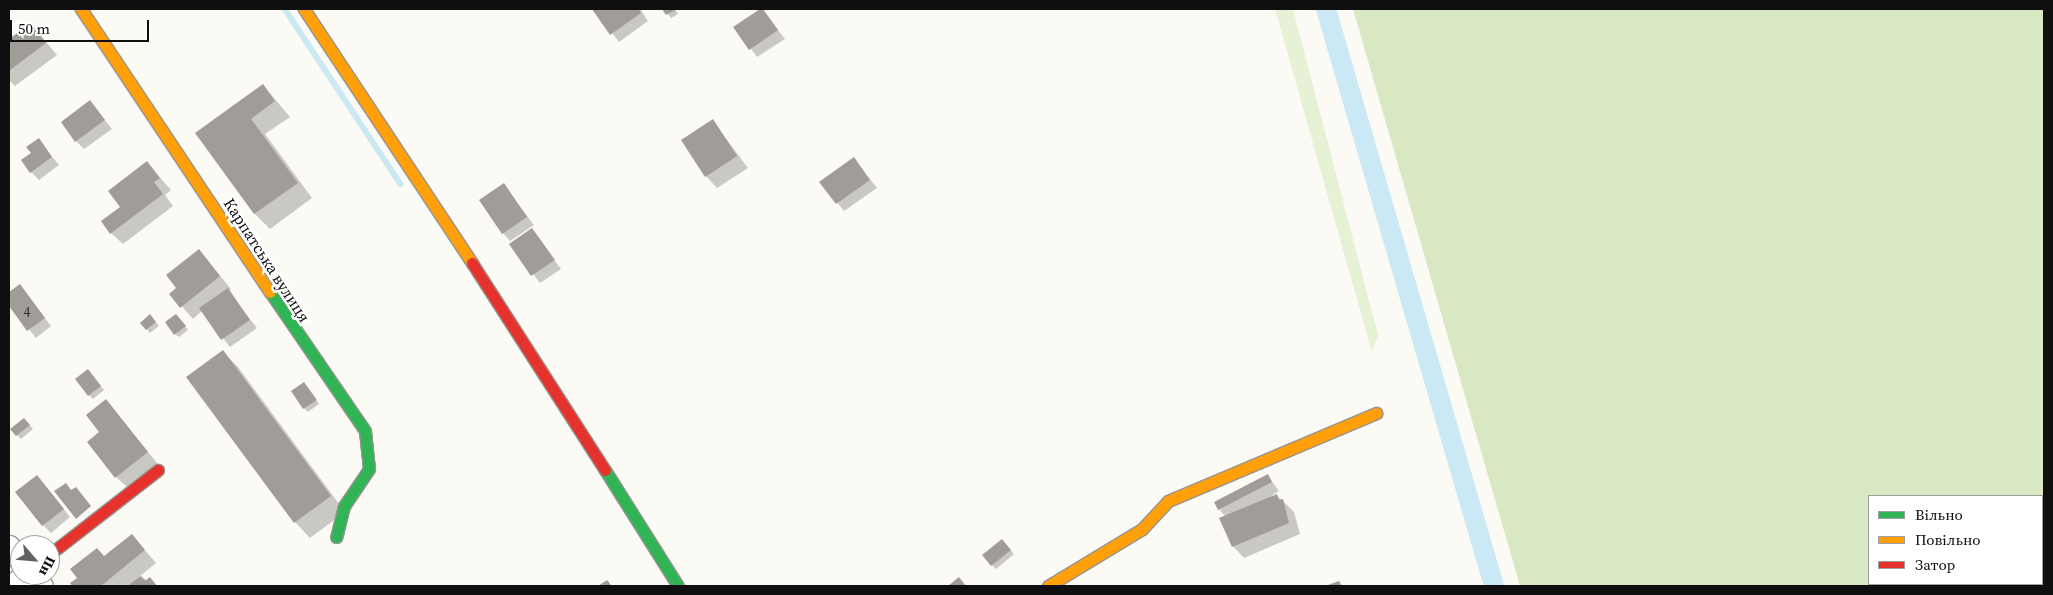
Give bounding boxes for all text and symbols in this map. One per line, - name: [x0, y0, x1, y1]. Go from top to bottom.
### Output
- scale bar: [12, 10, 151, 42]
- text: 50 m: [18, 18, 50, 39]
- street label: Карпатська вулиця: [220, 194, 314, 326]
- house number: 4: [24, 304, 30, 320]
- legend: [1868, 495, 2043, 585]
- text: Вільно: [1915, 504, 1963, 525]
- text: Повільно: [1915, 529, 1981, 550]
- north arrow: [10, 535, 60, 585]
- text: Пн: [34, 553, 61, 580]
- text: Затор: [1915, 554, 1955, 575]

